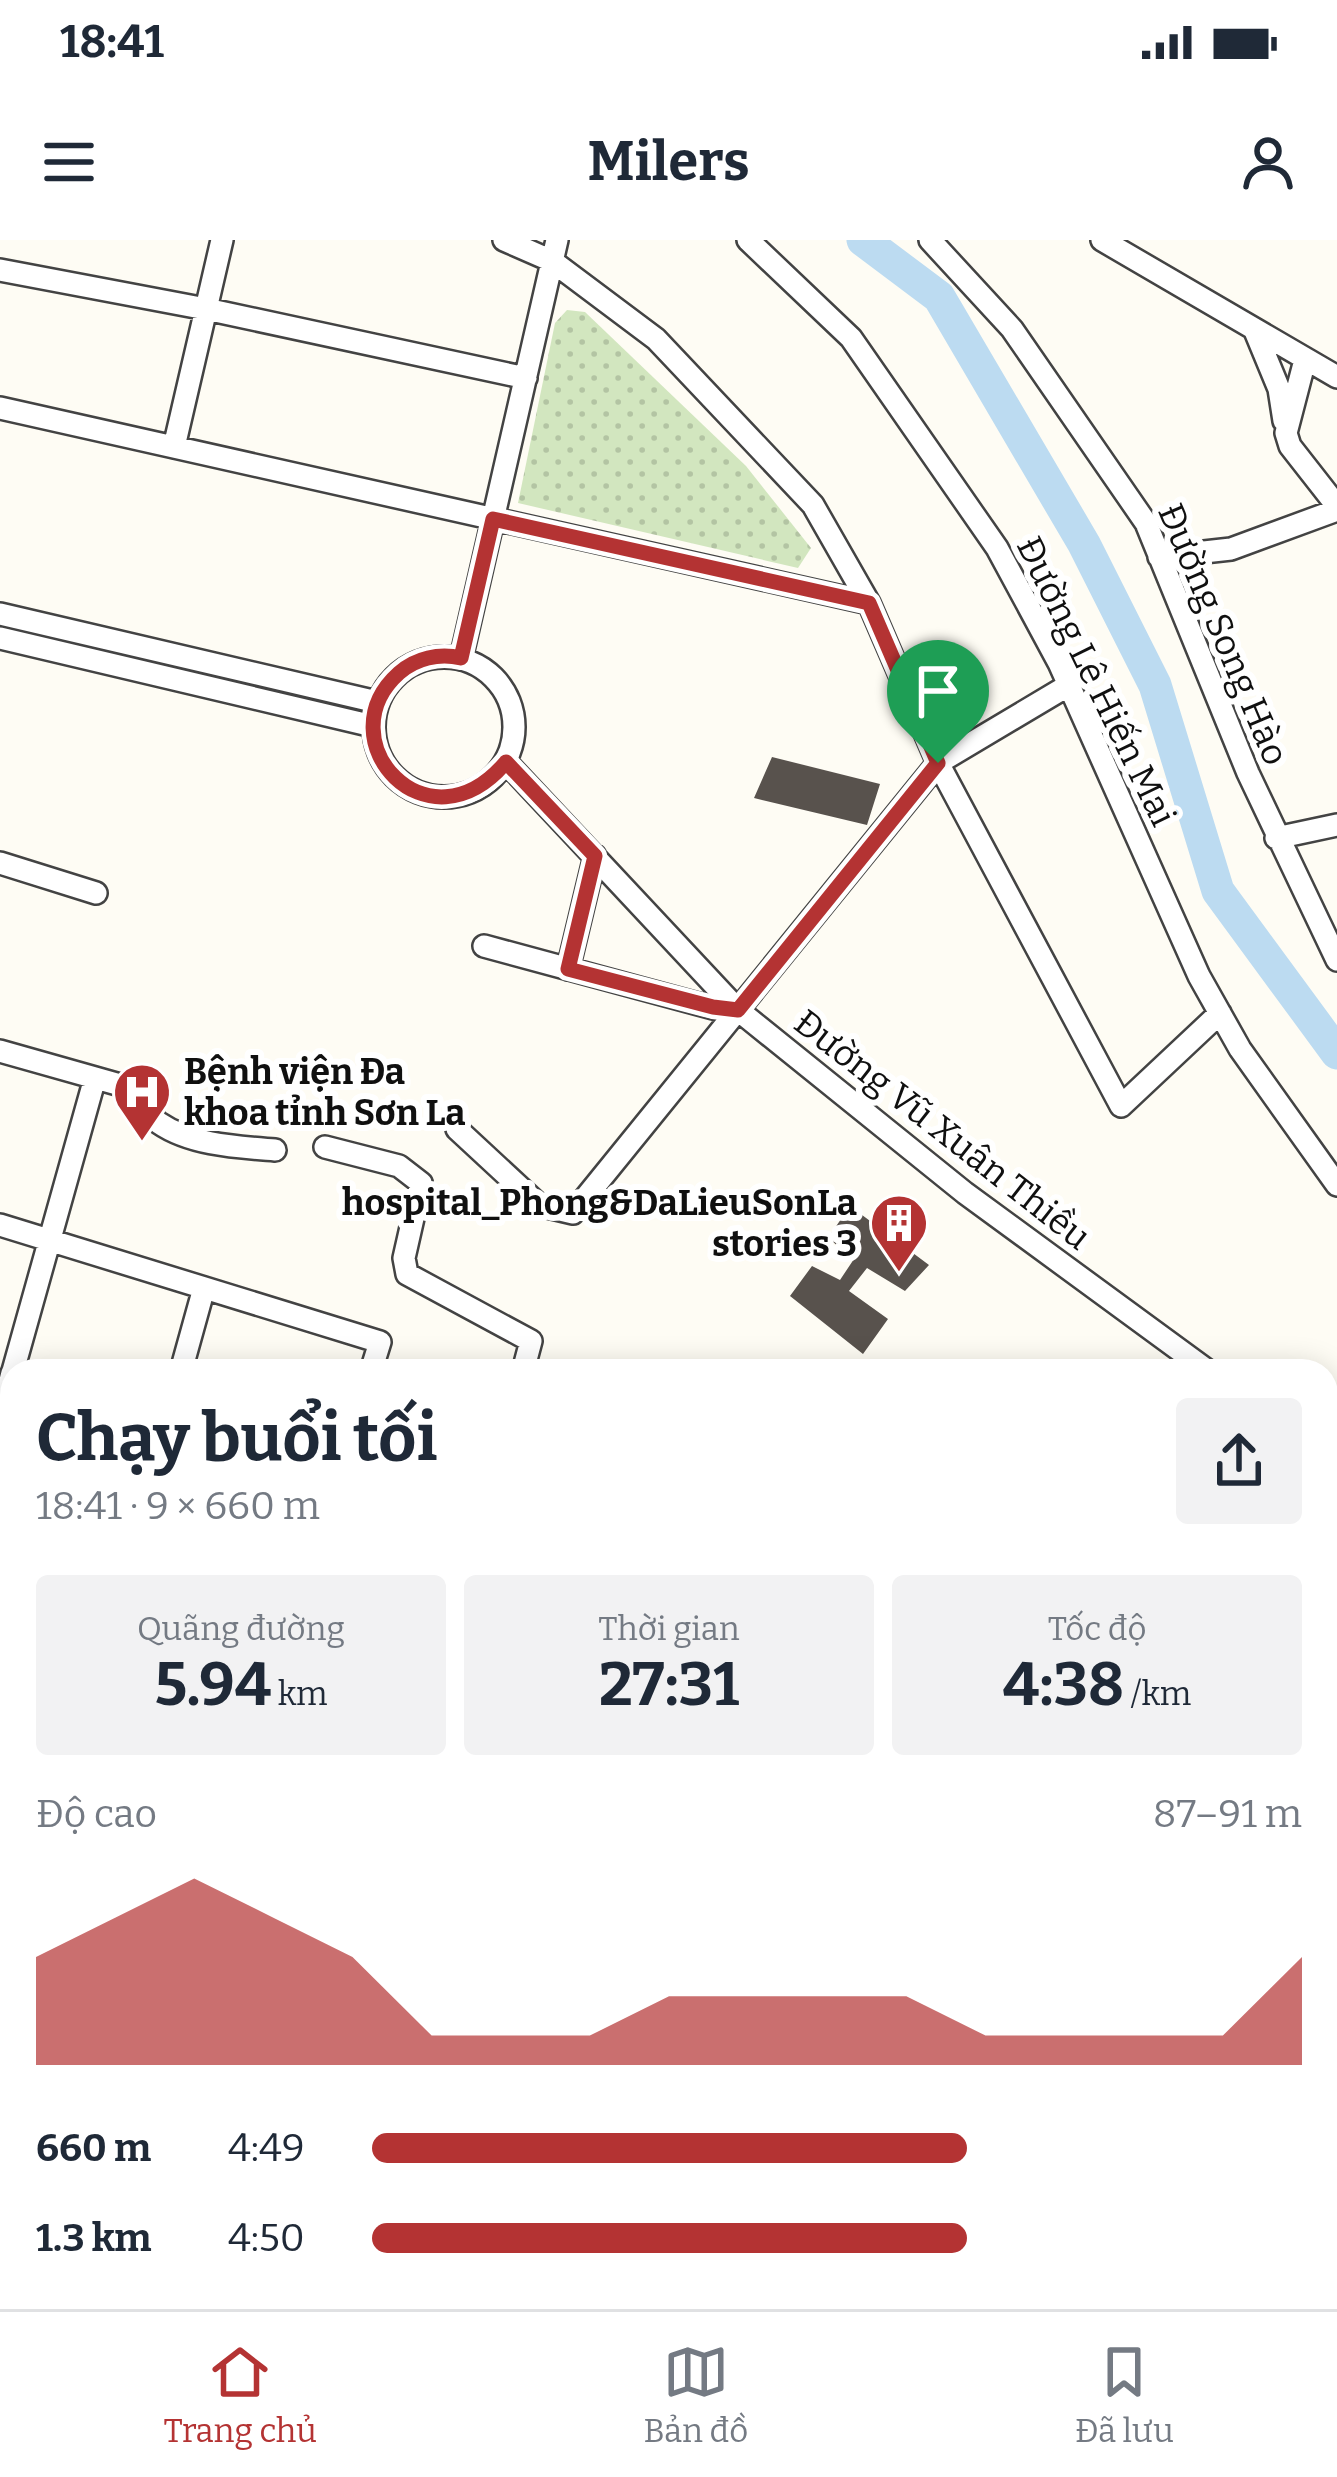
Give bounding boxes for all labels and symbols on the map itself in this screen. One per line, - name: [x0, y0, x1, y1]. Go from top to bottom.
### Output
- street label: Đường Song Hào: [1148, 497, 1298, 772]
- street label: Đường Lê Hiến Mai: [1007, 530, 1185, 833]
- pin: [887, 640, 989, 763]
- street label: Đường Vũ Xuân Thiều: [786, 1001, 1099, 1259]
- place label: Bệnh viện Đa khoa tỉnh Sơn La: [184, 1050, 465, 1135]
- hospital icon: Bệnh viện Đa khoa tỉnh Sơn La: [111, 1061, 173, 1143]
- place label: hospital_Phong&DaLieuSonLa stories 3: [342, 1181, 857, 1266]
- building icon: hospital_Phong&DaLieuSonLa stories 3: [868, 1192, 930, 1274]

